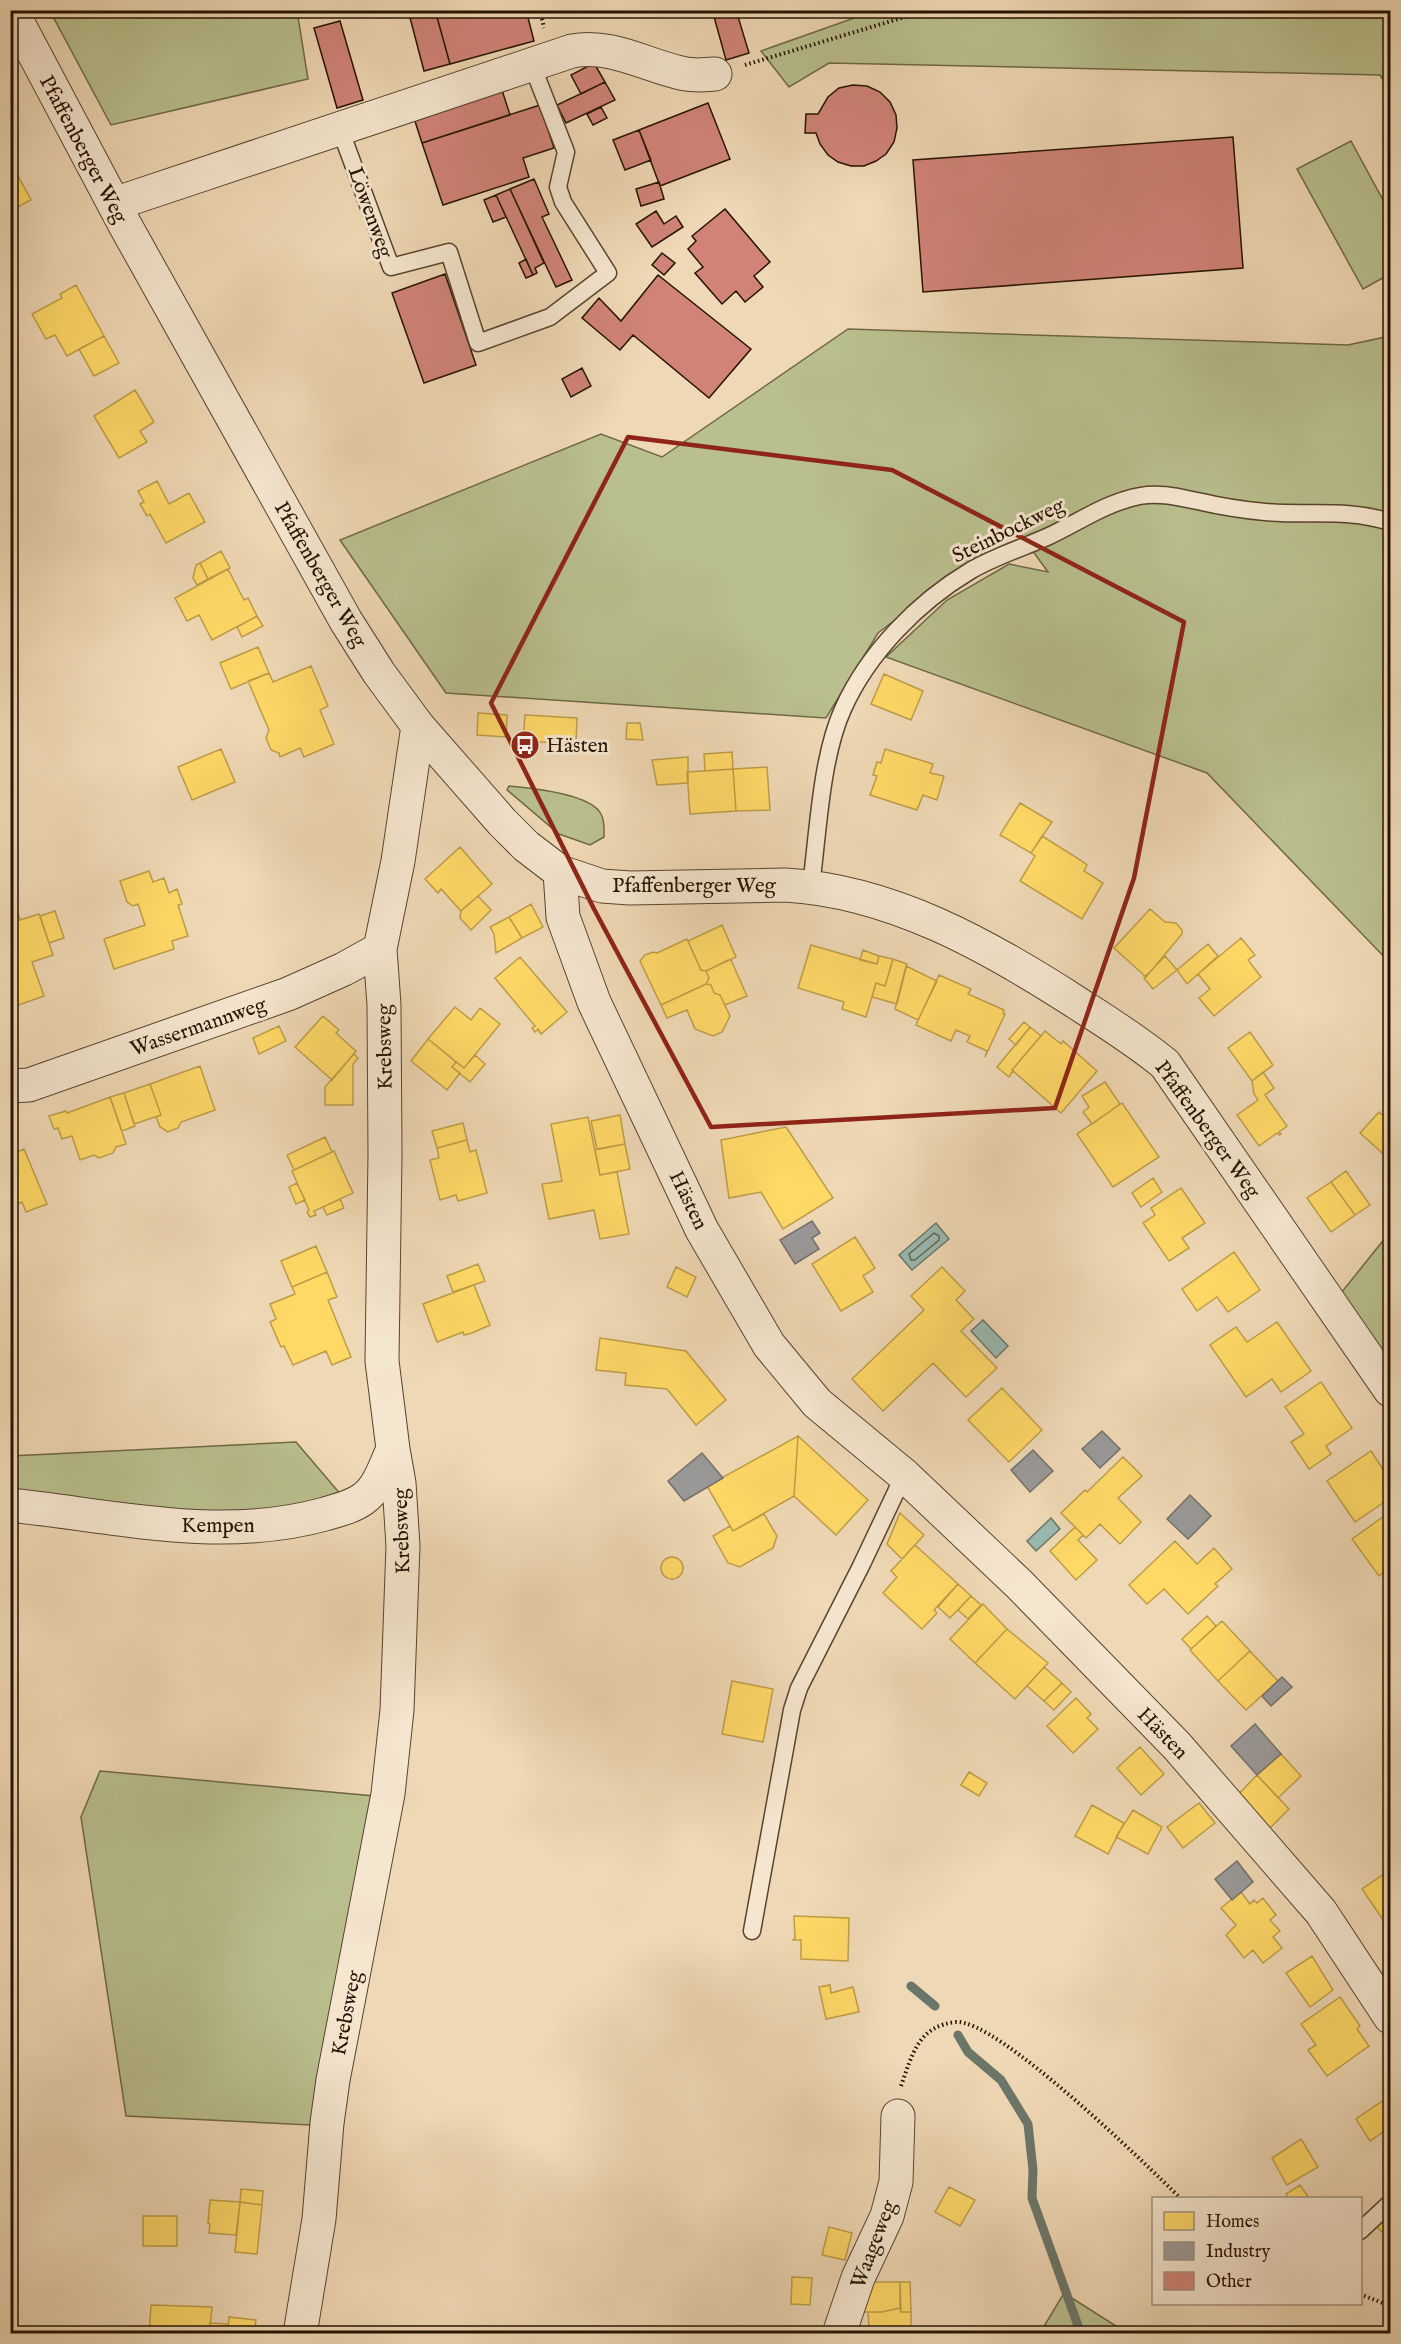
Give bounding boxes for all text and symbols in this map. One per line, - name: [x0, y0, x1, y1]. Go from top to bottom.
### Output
- street label: Pfaffenberger Weg: [32, 71, 133, 229]
- street label: Löwenweg: [341, 163, 399, 262]
- street label: Steinbockweg: [948, 492, 1070, 570]
- street label: Pfaffenberger Weg: [267, 497, 373, 653]
- bus stop icon: Hästen: [509, 729, 541, 761]
- place label: Hästen: [546, 733, 609, 760]
- street label: Pfaffenberger Weg: [612, 873, 777, 900]
- street label: Wassermannweg: [127, 991, 271, 1063]
- street label: Krebsweg: [371, 1003, 400, 1090]
- street label: Pfaffenberger Weg: [1148, 1056, 1266, 1205]
- street label: Hästen: [662, 1167, 713, 1235]
- street label: Krebsweg: [387, 1487, 417, 1574]
- street label: Kempen: [181, 1513, 255, 1540]
- street label: Hästen: [1130, 1702, 1193, 1766]
- street label: Krebsweg: [326, 1968, 369, 2058]
- street label: Waageweg: [845, 2196, 904, 2293]
- legend: [1152, 2197, 1362, 2305]
- text: Homes: [1206, 2211, 1259, 2234]
- text: Industry: [1206, 2241, 1270, 2264]
- text: Other: [1206, 2271, 1252, 2294]

